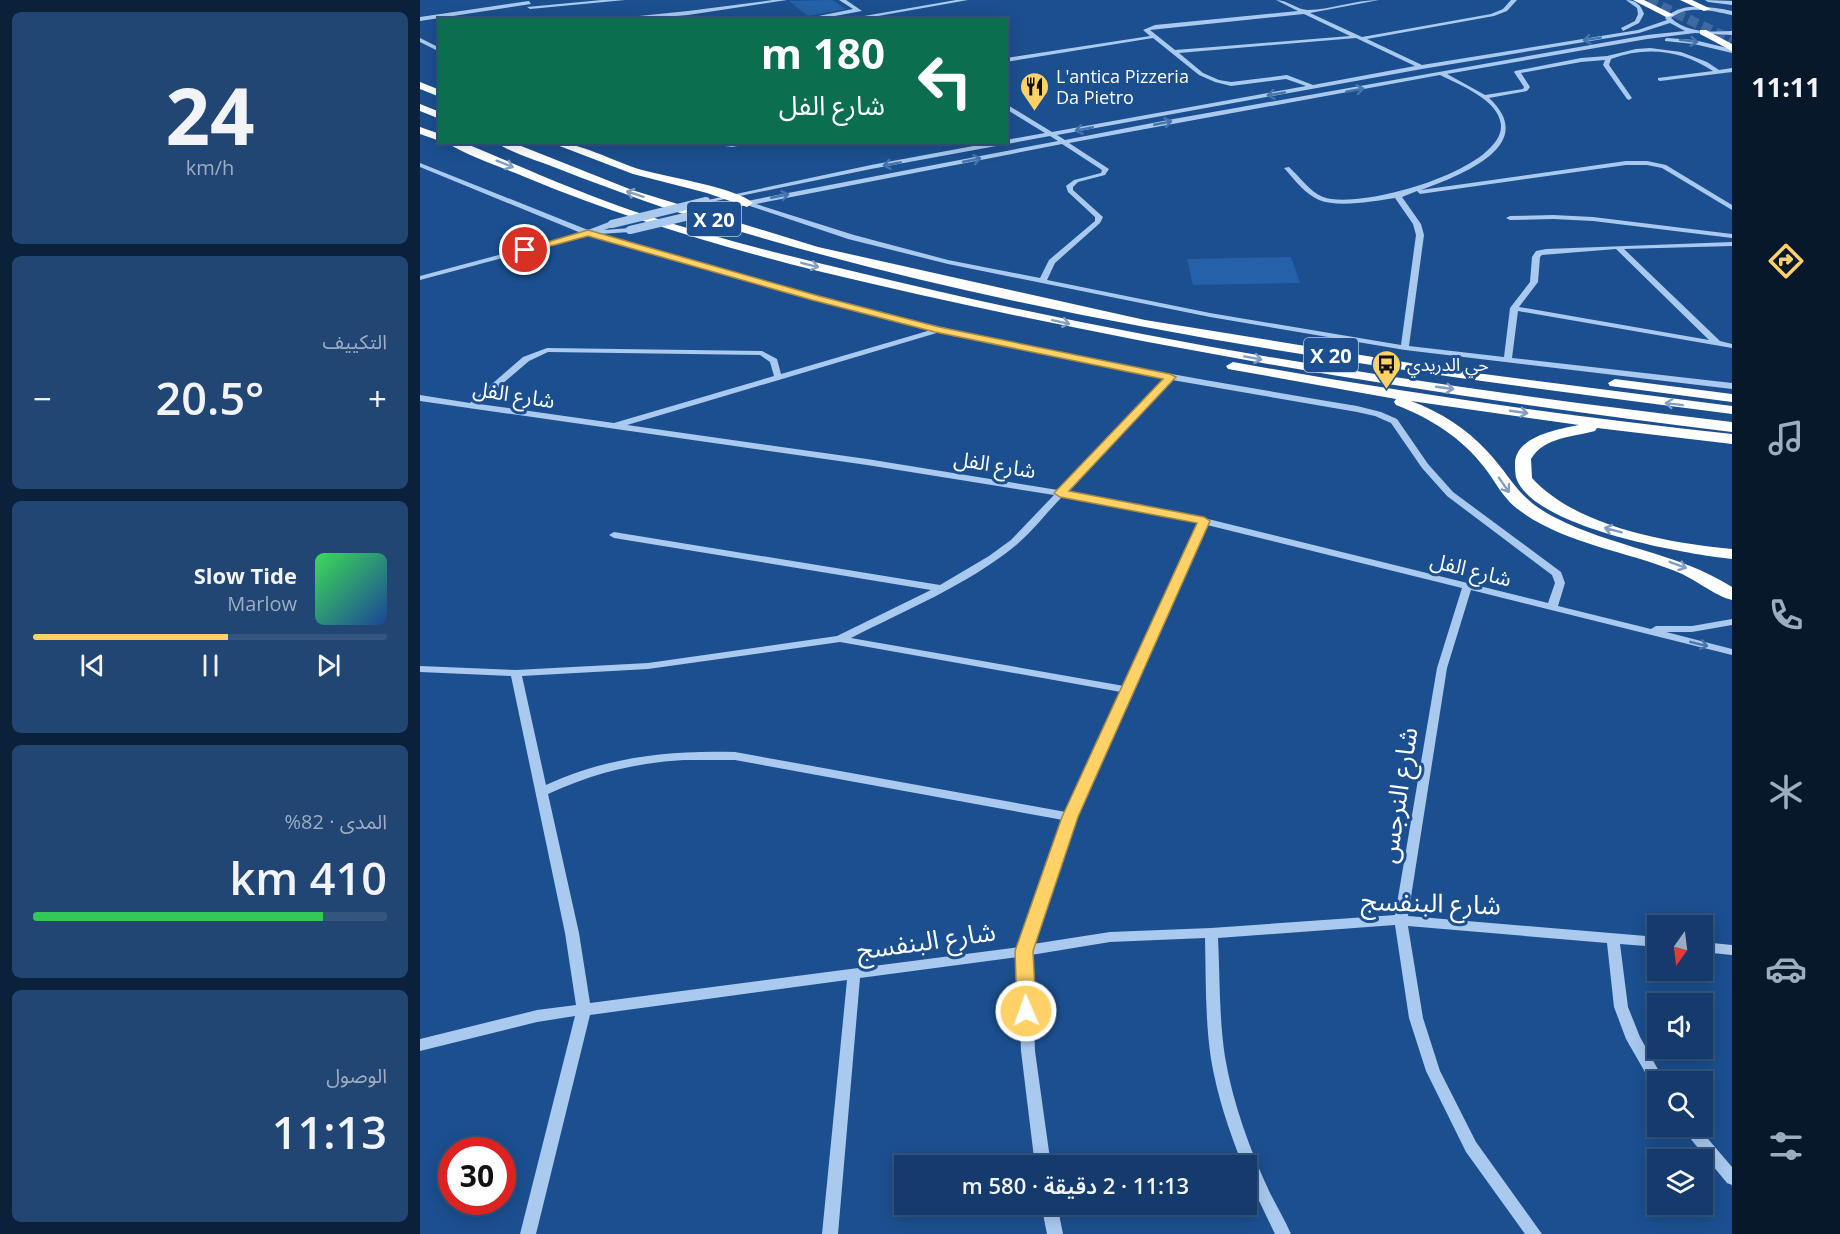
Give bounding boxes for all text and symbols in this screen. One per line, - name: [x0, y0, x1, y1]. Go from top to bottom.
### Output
- text: 180 m: [761, 24, 885, 81]
- one-way arrow: [1583, 33, 1603, 44]
- one-way arrow: [1679, 36, 1699, 47]
- icon: left: [906, 42, 984, 120]
- text: 24: [165, 62, 255, 168]
- place label: L'antica Pizzeria Da Pietro: [1056, 64, 1189, 109]
- text: 11:11: [1751, 68, 1821, 105]
- restaurant icon: L'antica Pizzeria Da Pietro: [1019, 70, 1051, 112]
- one-way arrow: [1345, 84, 1365, 95]
- text: شارع الفل: [779, 86, 885, 123]
- one-way arrow: [1267, 89, 1287, 100]
- one-way arrow: [1153, 117, 1172, 128]
- one-way arrow: [1075, 124, 1095, 135]
- text: km/h: [186, 154, 234, 181]
- one-way arrow: [961, 154, 981, 165]
- one-way arrow: [883, 158, 903, 169]
- one-way arrow: [496, 160, 514, 171]
- one-way arrow: [626, 188, 645, 199]
- one-way arrow: [770, 190, 789, 201]
- road number: X 20: [687, 202, 741, 236]
- pin: [499, 224, 550, 275]
- icon: arrive: [508, 233, 541, 266]
- icon: directions: [1765, 240, 1807, 282]
- one-way arrow: [800, 259, 819, 271]
- one-way arrow: [1051, 317, 1070, 328]
- text: التكييف: [323, 328, 387, 355]
- road number: X 20: [1304, 338, 1358, 372]
- bus stop icon: حي الدريدي: [1370, 348, 1402, 390]
- one-way arrow: [1242, 352, 1262, 363]
- place label: حي الدريدي: [1407, 352, 1489, 378]
- text: 20.5°: [156, 367, 264, 428]
- street label: شارع الفل: [471, 374, 557, 416]
- text: −: [33, 376, 52, 421]
- text: +: [368, 376, 387, 421]
- one-way arrow: [1435, 382, 1455, 393]
- one-way arrow: [1664, 398, 1684, 409]
- one-way arrow: [1509, 407, 1529, 418]
- icon: music: [1765, 417, 1807, 459]
- street label: شارع الفل: [952, 444, 1038, 486]
- one-way arrow: [1498, 476, 1510, 492]
- one-way arrow: [1604, 523, 1623, 535]
- street label: شارع الفل: [1427, 545, 1514, 595]
- text: Slow Tide: [194, 560, 297, 590]
- one-way arrow: [1668, 560, 1687, 571]
- text: Marlow: [227, 590, 297, 617]
- icon: phone: [1765, 594, 1807, 636]
- one-way arrow: [1690, 639, 1709, 651]
- icon: previous: [76, 649, 109, 682]
- icon: pause: [194, 649, 227, 682]
- icon: next: [312, 649, 345, 682]
- street label: شارع النرجس: [1369, 725, 1427, 866]
- icon: climate: [1765, 771, 1807, 813]
- text: المدى · 82%: [285, 808, 387, 835]
- text: 410 km: [229, 847, 387, 908]
- street label: شارع البنفسج: [1360, 882, 1502, 925]
- street label: شارع البنفسج: [854, 912, 998, 971]
- north arrow: [1647, 915, 1713, 981]
- map controls: [1647, 915, 1713, 1215]
- icon: car: [1765, 948, 1807, 990]
- position arrow: [994, 979, 1058, 1043]
- button: sound: [1647, 993, 1713, 1059]
- text: الوصول: [326, 1062, 387, 1089]
- button: search: [1647, 1071, 1713, 1137]
- text: 11:13: [272, 1101, 387, 1162]
- icon: filters: [1765, 1125, 1807, 1167]
- speed limit sign: 30: [438, 1137, 516, 1215]
- button: layers: [1647, 1149, 1713, 1215]
- text: 11:13 · 2 دقيقة · 580 m: [962, 1170, 1189, 1200]

